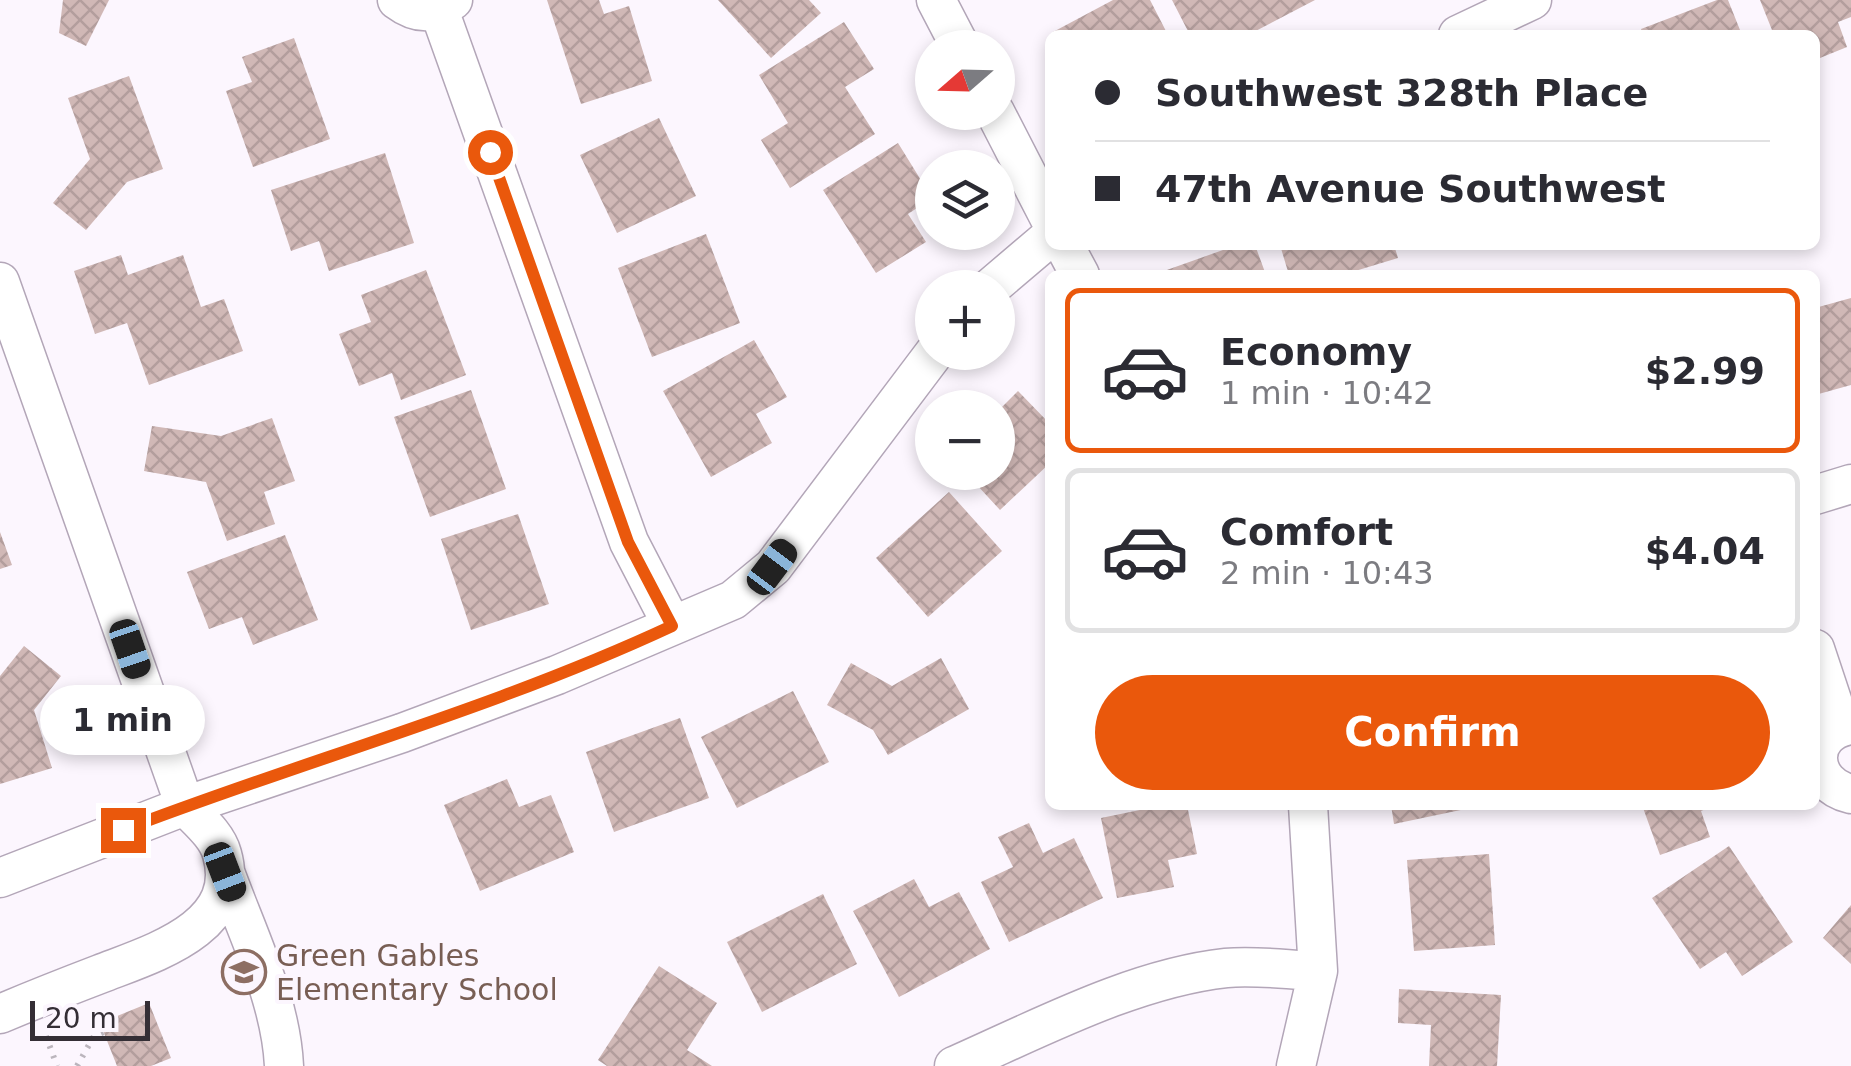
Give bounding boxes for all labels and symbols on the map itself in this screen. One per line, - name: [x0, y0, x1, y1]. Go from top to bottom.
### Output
- north arrow: [915, 30, 1015, 130]
- route start: [468, 130, 513, 175]
- car: [742, 534, 802, 600]
- car: [106, 616, 154, 682]
- callout: 1 min: [41, 685, 206, 755]
- route end: [101, 808, 146, 853]
- car: [200, 839, 250, 905]
- place label: Green Gables Elementary School: [276, 938, 558, 1007]
- school or university icon: Green Gables Elementary School: [221, 949, 267, 995]
- scale bar: [30, 996, 150, 1040]

